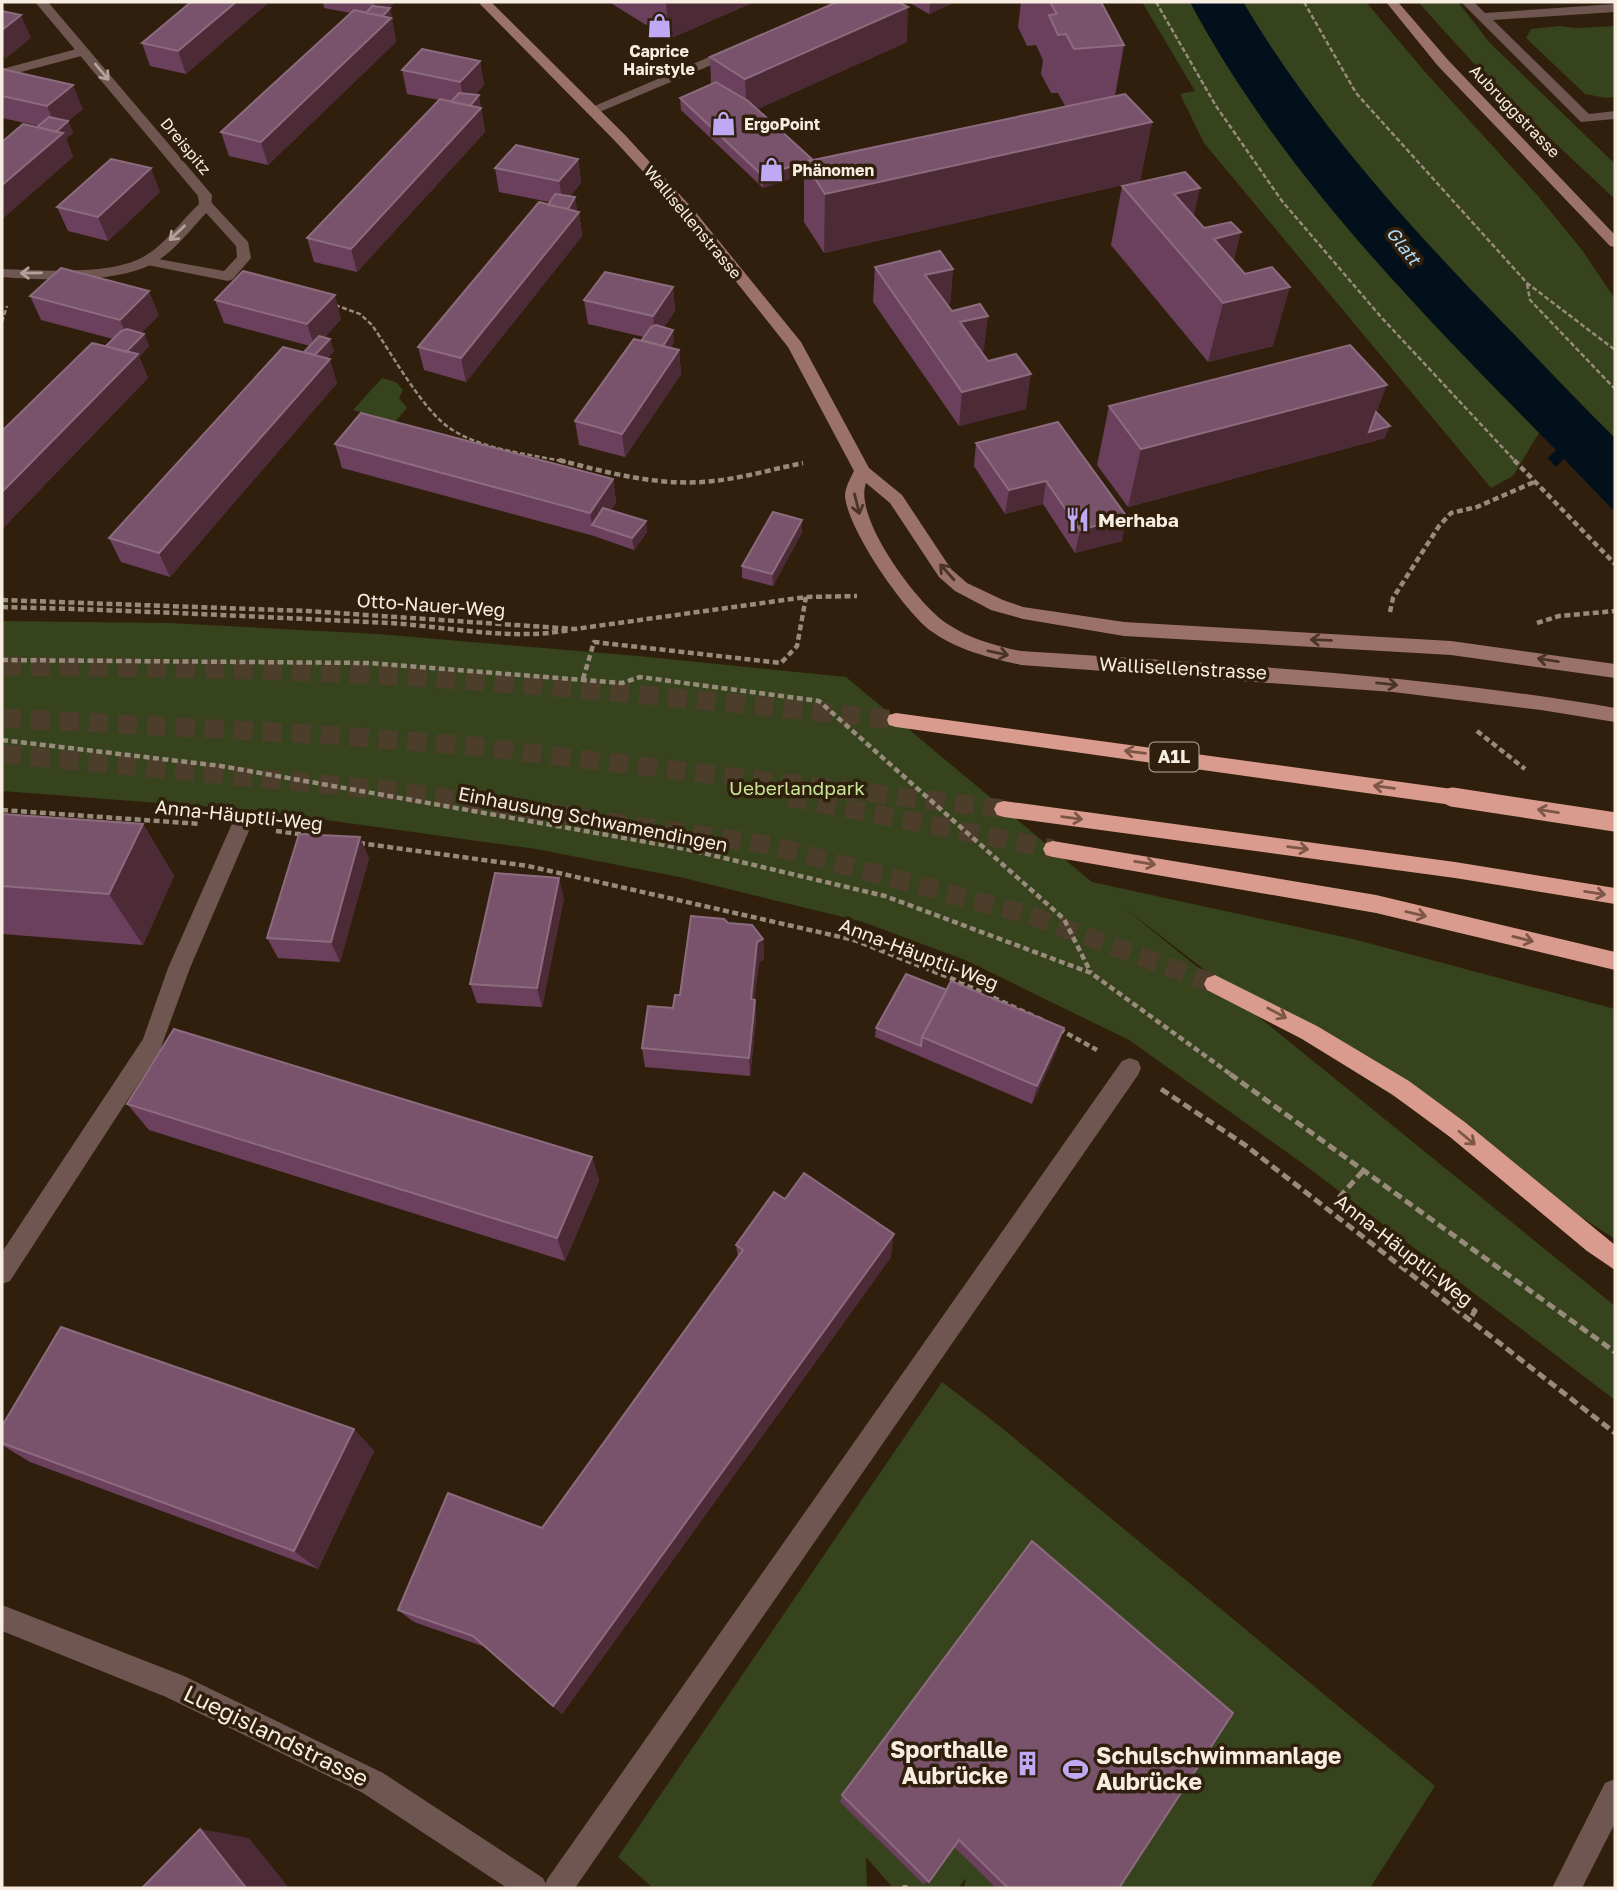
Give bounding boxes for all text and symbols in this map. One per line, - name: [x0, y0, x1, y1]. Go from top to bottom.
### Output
- shop icon: Caprice Hairstyle: [645, 11, 673, 39]
- place label: Caprice Hairstyle: [623, 41, 695, 79]
- street label: Aubruggstrasse: [1466, 60, 1564, 162]
- one-way arrow: [93, 63, 109, 81]
- shop icon: ErgoPoint: [710, 110, 738, 138]
- street label: Dreispitz: [156, 113, 216, 179]
- place label: ErgoPoint: [744, 114, 820, 134]
- shop icon: Phänomen: [758, 156, 786, 184]
- place label: Phänomen: [792, 160, 874, 180]
- street label: Wallisellenstrasse: [640, 161, 746, 283]
- water label: Glatt: [1382, 222, 1427, 270]
- one-way arrow: [168, 224, 185, 241]
- one-way arrow: [20, 266, 43, 280]
- one-way arrow: [852, 492, 865, 514]
- restaurant icon: Merhaba: [1064, 506, 1092, 534]
- place label: Merhaba: [1098, 508, 1179, 531]
- one-way arrow: [939, 563, 955, 581]
- street label: Otto-Nauer-Weg: [356, 588, 506, 621]
- one-way arrow: [1310, 633, 1333, 646]
- one-way arrow: [986, 647, 1009, 660]
- street label: Wallisellenstrasse: [1099, 652, 1268, 683]
- one-way arrow: [1537, 653, 1560, 666]
- one-way arrow: [1375, 677, 1398, 690]
- road number: A1L: [1150, 742, 1198, 772]
- one-way arrow: [1124, 745, 1146, 758]
- park label: Ueberlandpark: [729, 776, 865, 799]
- one-way arrow: [1373, 780, 1396, 793]
- street label: Einhausung Schwamendingen: [456, 781, 730, 856]
- street label: Anna-Häuptli-Weg: [154, 794, 324, 835]
- one-way arrow: [1537, 805, 1560, 818]
- one-way arrow: [1060, 812, 1083, 825]
- one-way arrow: [1286, 842, 1308, 855]
- one-way arrow: [1133, 857, 1155, 870]
- one-way arrow: [1583, 887, 1606, 900]
- one-way arrow: [1404, 907, 1427, 921]
- street label: Anna-Häuptli-Weg: [836, 913, 1002, 994]
- one-way arrow: [1512, 933, 1534, 946]
- one-way arrow: [1266, 1007, 1287, 1021]
- one-way arrow: [1458, 1130, 1476, 1146]
- street label: Anna-Häuptli-Weg: [1331, 1189, 1478, 1311]
- street label: Luegislandstrasse: [180, 1678, 373, 1792]
- place label: Sporthalle Aubrücke: [890, 1735, 1008, 1789]
- place label: Schulschwimmanlage Aubrücke: [1096, 1741, 1341, 1795]
- building icon: Sporthalle Aubrücke: [1014, 1749, 1042, 1777]
- sports icon: Schulschwimmanlage Aubrücke: [1062, 1755, 1090, 1783]

